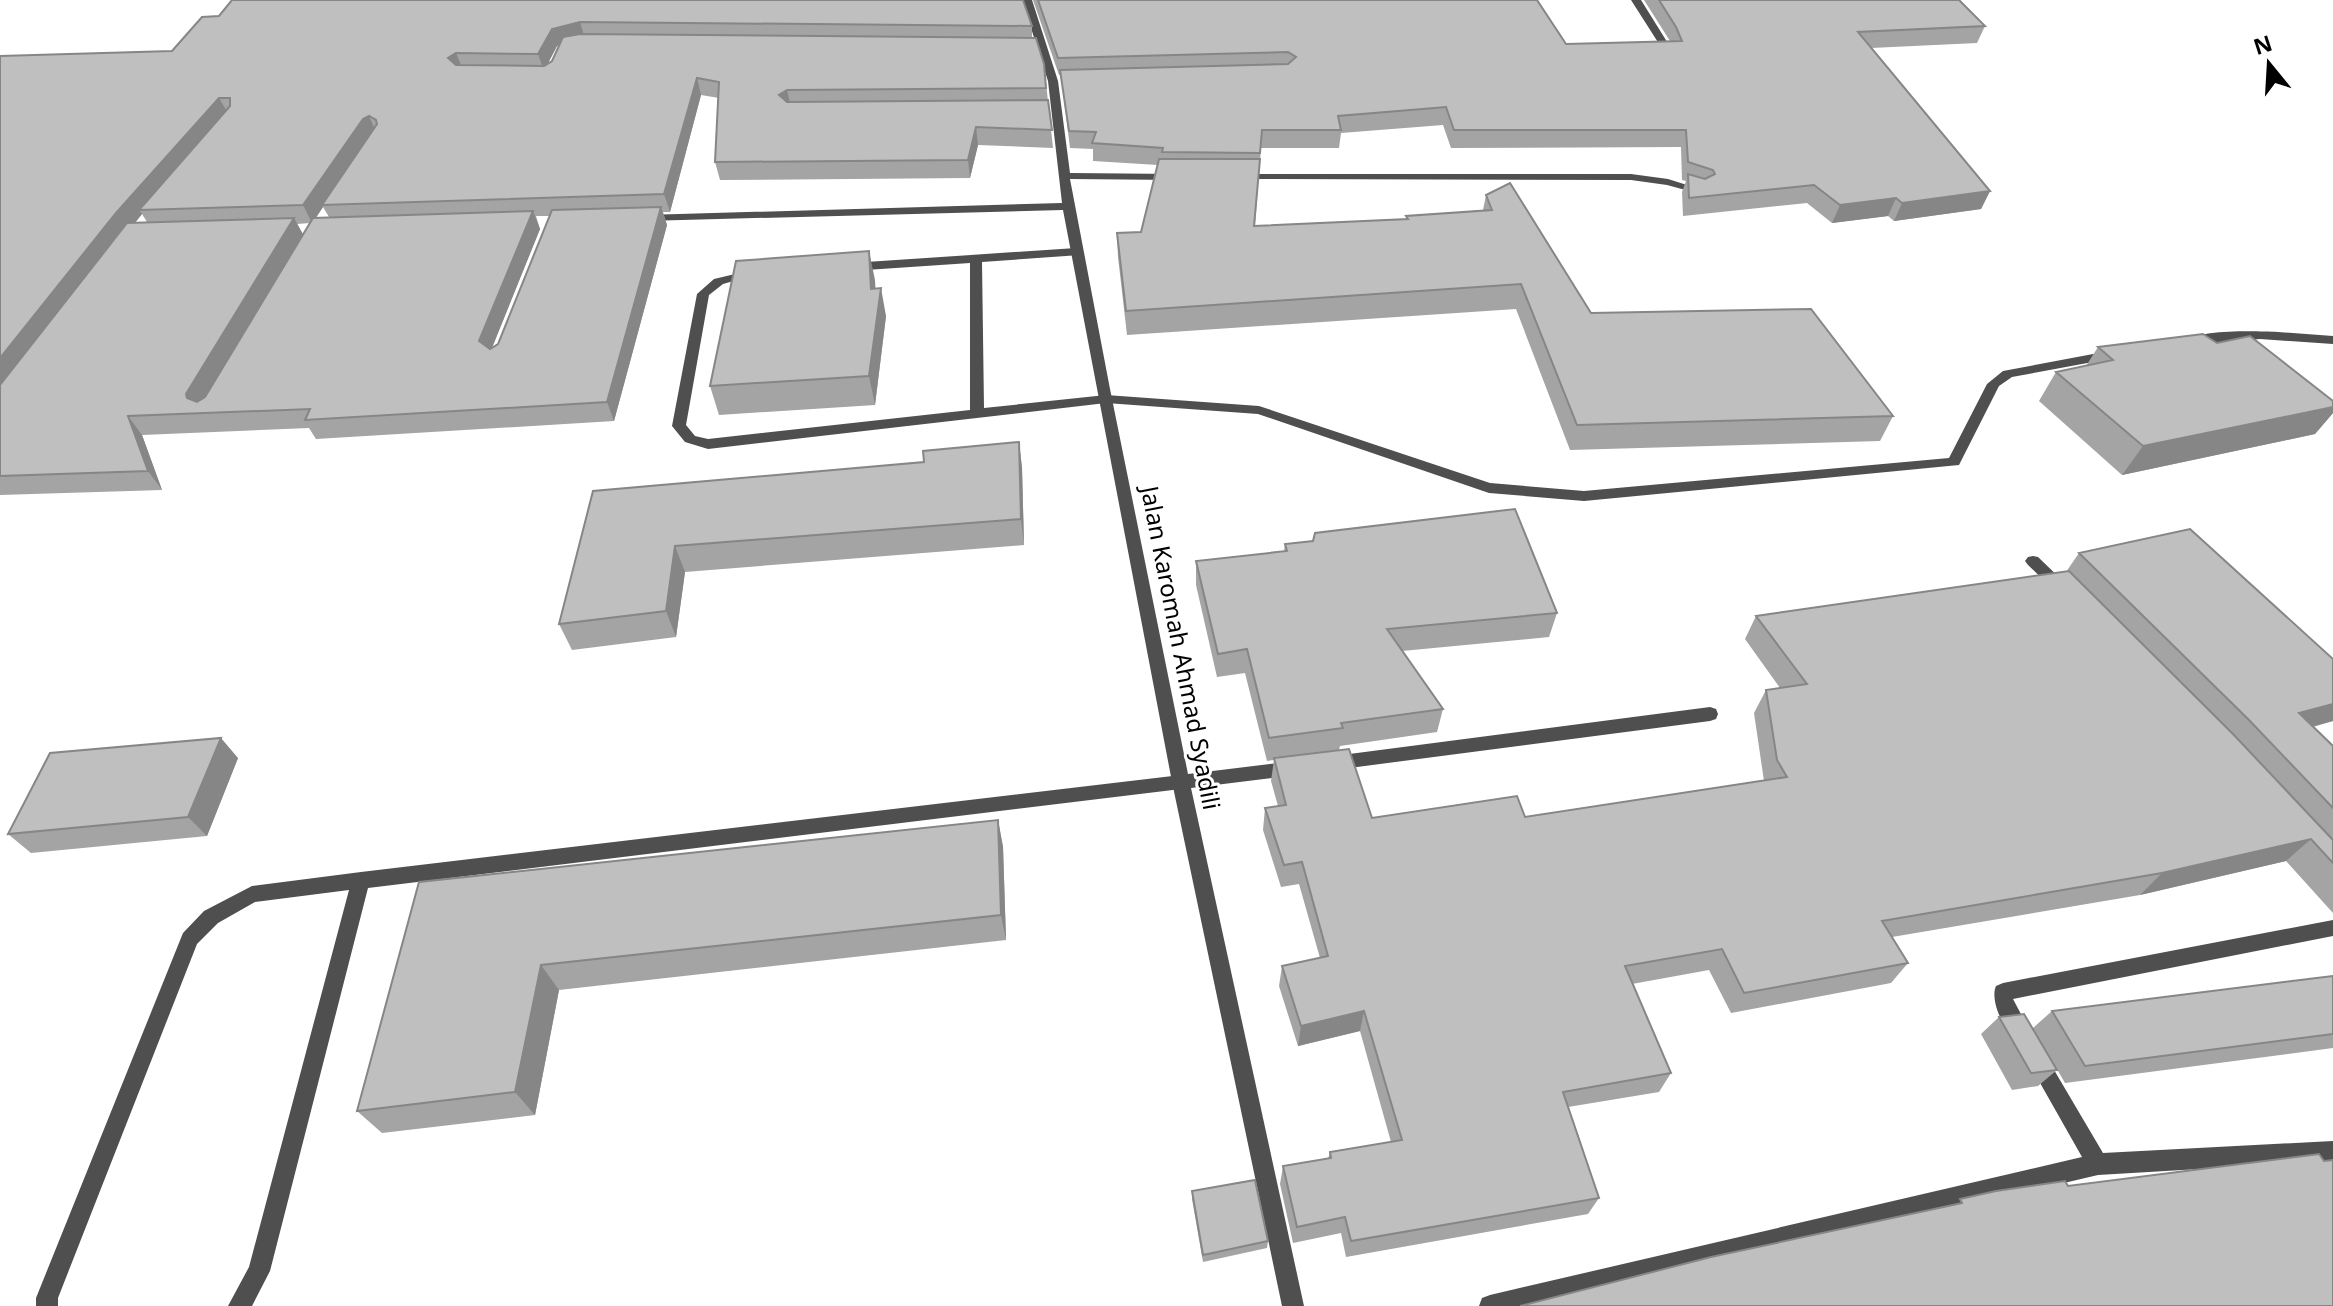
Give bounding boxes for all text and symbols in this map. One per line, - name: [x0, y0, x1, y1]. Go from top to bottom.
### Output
- north arrow: [2229, 24, 2309, 104]
- text: N: [2249, 27, 2276, 61]
- street label: Jalan Karomah Ahmad Syadili: [1133, 481, 1229, 812]

